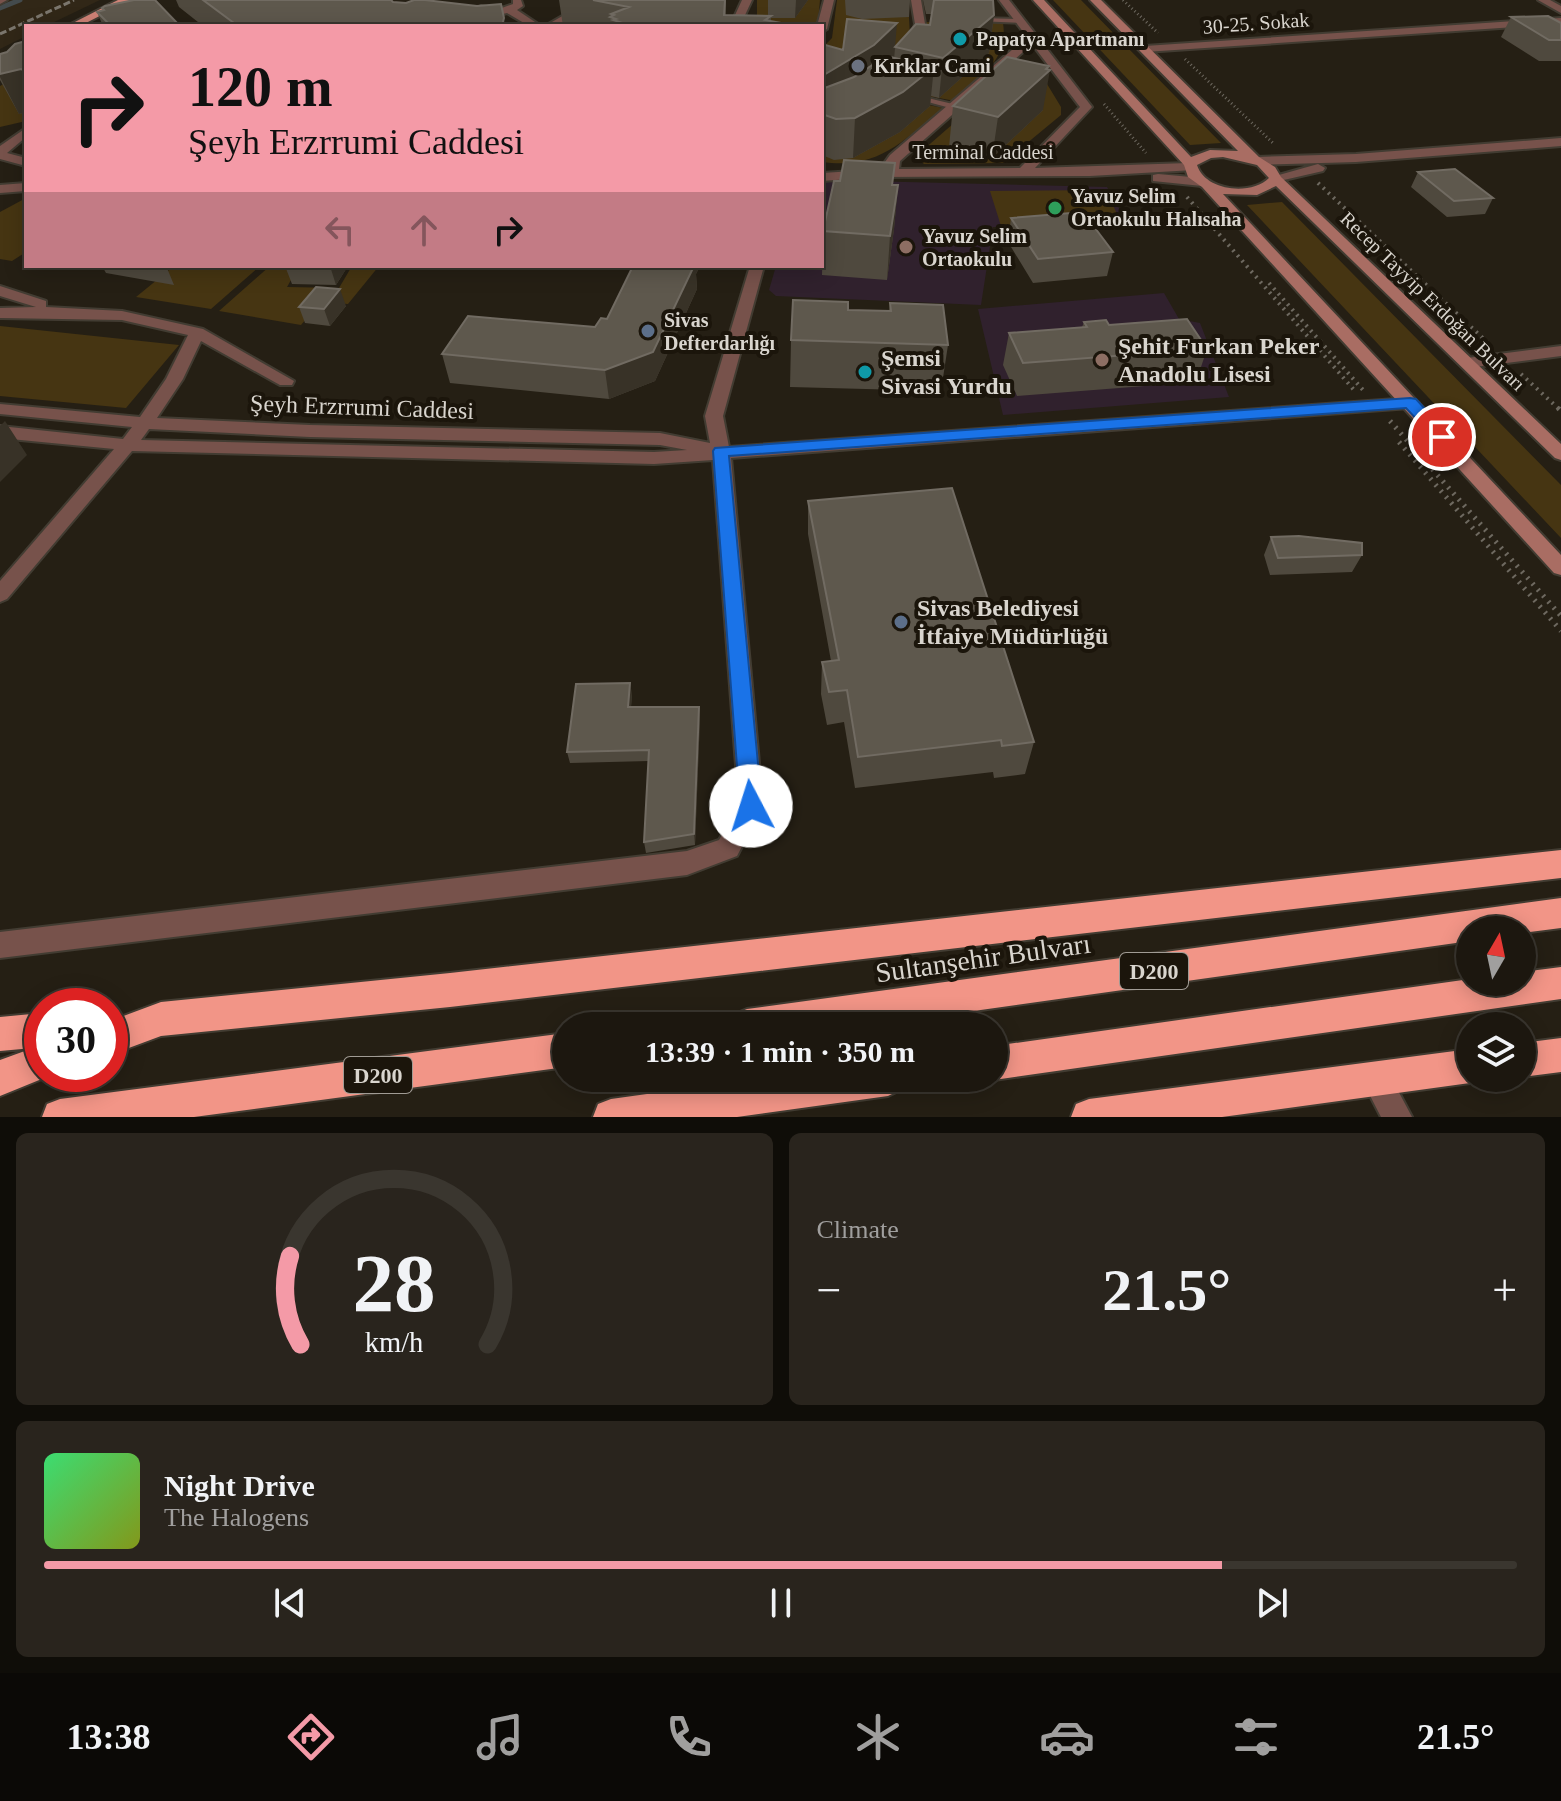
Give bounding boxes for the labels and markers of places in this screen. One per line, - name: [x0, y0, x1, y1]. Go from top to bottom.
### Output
- place label: Papatya Apartmanı: [976, 28, 1145, 51]
- marker: Papatya Apartmanı: [951, 30, 969, 48]
- place label: Kırklar Cami: [874, 55, 991, 77]
- marker: Kırklar Cami: [849, 57, 867, 75]
- place label: Yavuz Selim Ortaokulu Halısaha: [1071, 185, 1242, 230]
- marker: Yavuz Selim Ortaokulu Halısaha: [1046, 199, 1064, 217]
- place label: Yavuz Selim Ortaokulu: [922, 225, 1027, 270]
- marker: Yavuz Selim Ortaokulu: [897, 238, 915, 256]
- place label: Sivas Defterdarlığı: [664, 309, 776, 355]
- marker: Sivas Defterdarlığı: [639, 322, 657, 340]
- place label: Şehit Furkan Peker Anadolu Lisesi: [1118, 333, 1320, 387]
- place label: Şemsi Sivasi Yurdu: [881, 345, 1012, 399]
- marker: Şehit Furkan Peker Anadolu Lisesi: [1093, 351, 1111, 369]
- marker: Şemsi Sivasi Yurdu: [856, 363, 874, 381]
- pin: [1408, 403, 1476, 471]
- place label: Sivas Belediyesi İtfaiye Müdürlüğü: [917, 595, 1108, 649]
- marker: Sivas Belediyesi İtfaiye Müdürlüğü: [892, 613, 910, 631]

